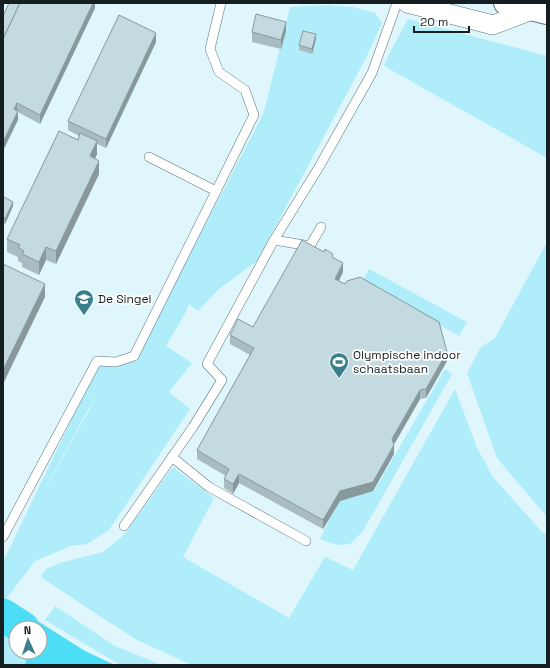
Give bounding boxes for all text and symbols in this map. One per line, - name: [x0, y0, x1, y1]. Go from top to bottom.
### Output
- scale bar: [414, 8, 469, 34]
- text: 20 m: [420, 14, 448, 30]
- school or university icon: De Singel: [73, 288, 95, 316]
- place label: De Singel: [98, 291, 152, 307]
- place label: Olympische indoor schaatsbaan: [353, 347, 461, 377]
- sports icon: Olympische indoor schaatsbaan: [328, 351, 350, 379]
- north arrow: [8, 620, 48, 660]
- text: N: [23, 623, 32, 637]

